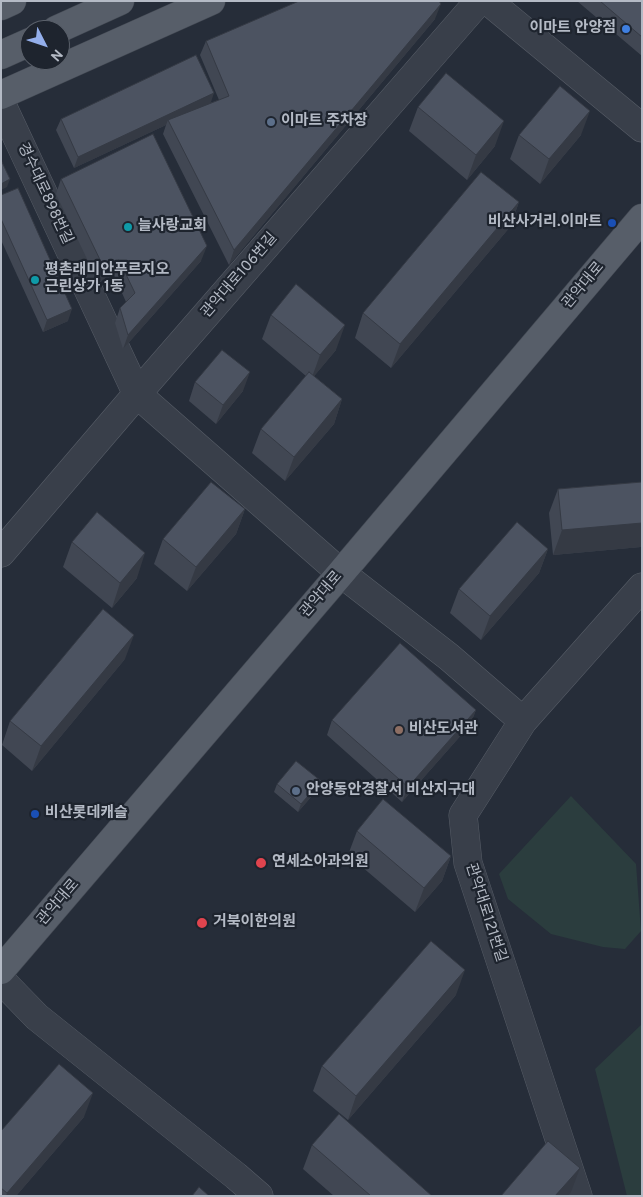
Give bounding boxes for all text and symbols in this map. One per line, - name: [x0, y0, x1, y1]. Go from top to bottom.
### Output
- north arrow: [20, 20, 70, 70]
- place label: 이마트 안양점: [529, 20, 616, 38]
- marker: 이마트 안양점: [620, 23, 632, 35]
- text: N: [46, 45, 66, 64]
- place label: 이마트 주차장: [281, 113, 368, 131]
- marker: 이마트 주차장: [265, 116, 277, 128]
- street label: 경수대로898번길: [13, 140, 75, 248]
- place label: 비산사거리.이마트: [488, 214, 602, 232]
- marker: 비산사거리.이마트: [606, 217, 618, 229]
- place label: 늘사랑교회: [138, 218, 207, 236]
- marker: 늘사랑교회: [122, 221, 134, 233]
- street label: 관악대로106번길: [198, 230, 282, 322]
- street label: 관악대로: [559, 259, 609, 313]
- place label: 평촌래미안푸르지오 근린상가 1동: [45, 262, 169, 297]
- marker: 평촌래미안푸르지오 근린상가 1동: [29, 274, 41, 286]
- street label: 관악대로: [297, 568, 347, 622]
- place label: 비산도서관: [409, 721, 478, 739]
- marker: 비산도서관: [393, 724, 405, 736]
- place label: 안양동안경찰서 비산지구대: [306, 782, 475, 800]
- marker: 안양동안경찰서 비산지구대: [290, 785, 302, 797]
- place label: 비산롯데캐슬: [45, 805, 128, 823]
- marker: 비산롯데캐슬: [29, 808, 41, 820]
- place label: 연세소아과의원: [272, 854, 369, 872]
- marker: 연세소아과의원: [254, 856, 268, 870]
- street label: 관악대로121번길: [460, 861, 510, 965]
- street label: 관악대로: [34, 876, 84, 930]
- place label: 거북이한의원: [213, 914, 296, 932]
- marker: 거북이한의원: [195, 916, 209, 930]

